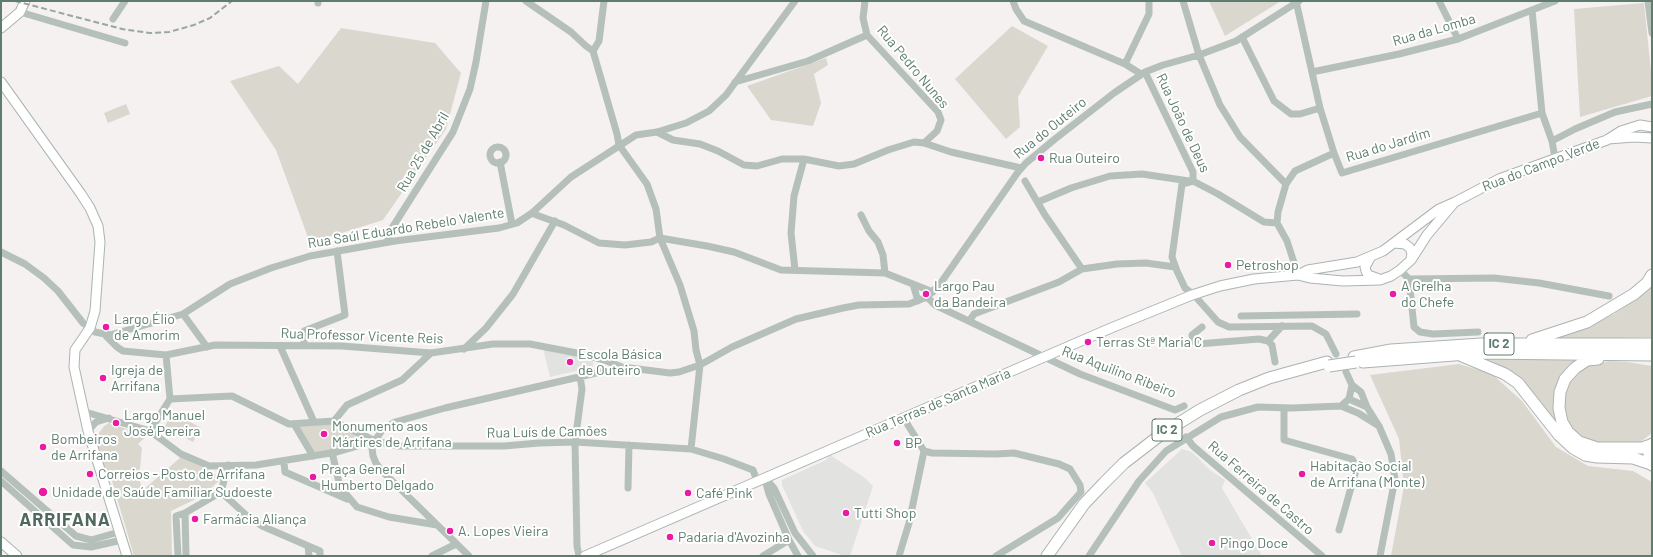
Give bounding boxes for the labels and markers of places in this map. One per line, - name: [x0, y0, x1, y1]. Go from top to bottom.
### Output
- place label: Rua Outeiro: [1049, 150, 1120, 166]
- marker: Rua Outeiro: [1036, 153, 1046, 163]
- place label: Petroshop: [1236, 257, 1299, 273]
- marker: Petroshop: [1223, 260, 1233, 270]
- place label: Largo Pau da Bandeira: [934, 278, 1006, 310]
- place label: A Grelha do Chefe: [1401, 278, 1454, 310]
- marker: Largo Pau da Bandeira: [921, 289, 931, 299]
- marker: A Grelha do Chefe: [1388, 289, 1398, 299]
- place label: Largo Élio de Amorim: [114, 311, 180, 344]
- marker: Largo Élio de Amorim: [101, 322, 111, 332]
- place label: Terras Stª Maria C: [1096, 334, 1202, 350]
- marker: Terras Stª Maria C: [1083, 337, 1093, 347]
- place label: Escola Básica de Outeiro: [578, 346, 662, 378]
- marker: Escola Básica de Outeiro: [565, 357, 575, 367]
- place label: Igreja de Arrifana: [111, 362, 163, 394]
- marker: Igreja de Arrifana: [98, 373, 108, 383]
- place label: Largo Manuel José Pereira: [124, 407, 205, 440]
- marker: Largo Manuel José Pereira: [111, 418, 121, 428]
- place label: Monumento aos Mártires de Arrifana: [332, 418, 452, 450]
- marker: Monumento aos Mártires de Arrifana: [319, 429, 329, 439]
- place label: Bombeiros de Arrifana: [51, 431, 118, 464]
- place label: BP: [905, 435, 922, 451]
- marker: BP: [892, 438, 902, 448]
- marker: Bombeiros de Arrifana: [38, 442, 48, 452]
- place label: Habitação Social de Arrifana (Monte): [1310, 458, 1424, 490]
- place label: Praça General Humberto Delgado: [321, 461, 434, 494]
- place label: Correios - Posto de Arrifana: [98, 466, 265, 482]
- marker: Correios - Posto de Arrifana: [85, 469, 95, 479]
- marker: Habitação Social de Arrifana (Monte): [1297, 469, 1307, 479]
- marker: Praça General Humberto Delgado: [308, 472, 318, 482]
- place label: Unidade de Saúde Familiar Sudoeste: [52, 484, 273, 500]
- place label: Café Pink: [696, 485, 752, 501]
- marker: Unidade de Saúde Familiar Sudoeste: [37, 486, 49, 498]
- marker: Café Pink: [683, 488, 693, 498]
- place label: Tutti Shop: [854, 505, 916, 521]
- marker: Tutti Shop: [841, 508, 851, 518]
- place label: Farmácia Aliança: [203, 511, 307, 527]
- marker: Farmácia Aliança: [190, 514, 200, 524]
- place label: A. Lopes Vieira: [458, 523, 548, 539]
- marker: A. Lopes Vieira: [445, 526, 455, 536]
- place label: Padaria d'Avozinha: [678, 529, 790, 545]
- marker: Padaria d'Avozinha: [665, 532, 675, 542]
- place label: Pingo Doce: [1220, 535, 1288, 551]
- marker: Pingo Doce: [1207, 538, 1217, 548]

